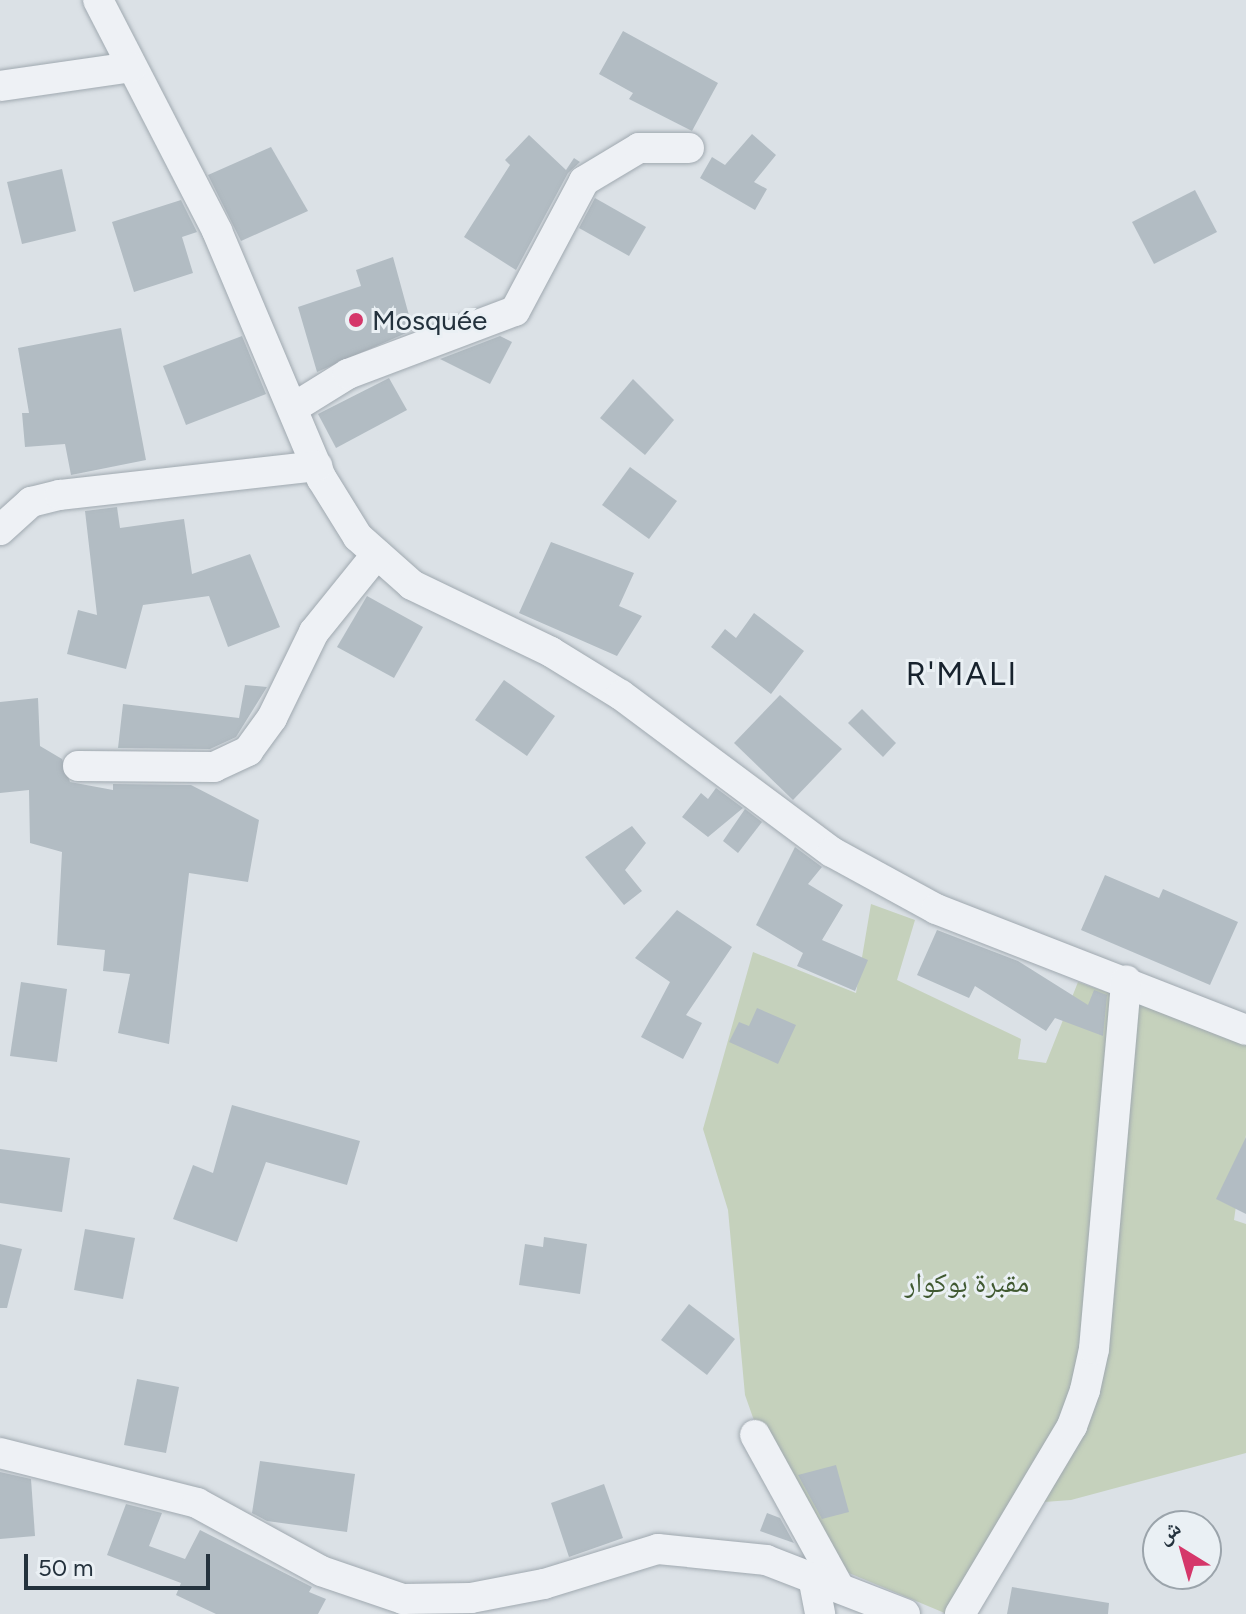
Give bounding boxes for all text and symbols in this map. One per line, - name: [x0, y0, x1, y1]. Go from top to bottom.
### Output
- place label: Mosquée: [372, 303, 487, 337]
- marker: Mosquée: [347, 311, 365, 329]
- district label: R'MALI: [906, 655, 1018, 693]
- park label: مقبرة بوكوار: [905, 1265, 1029, 1299]
- north arrow: [1142, 1510, 1222, 1590]
- text: ش: [1151, 1514, 1186, 1550]
- scale bar: [28, 1538, 214, 1588]
- text: 50 m: [38, 1553, 94, 1582]

